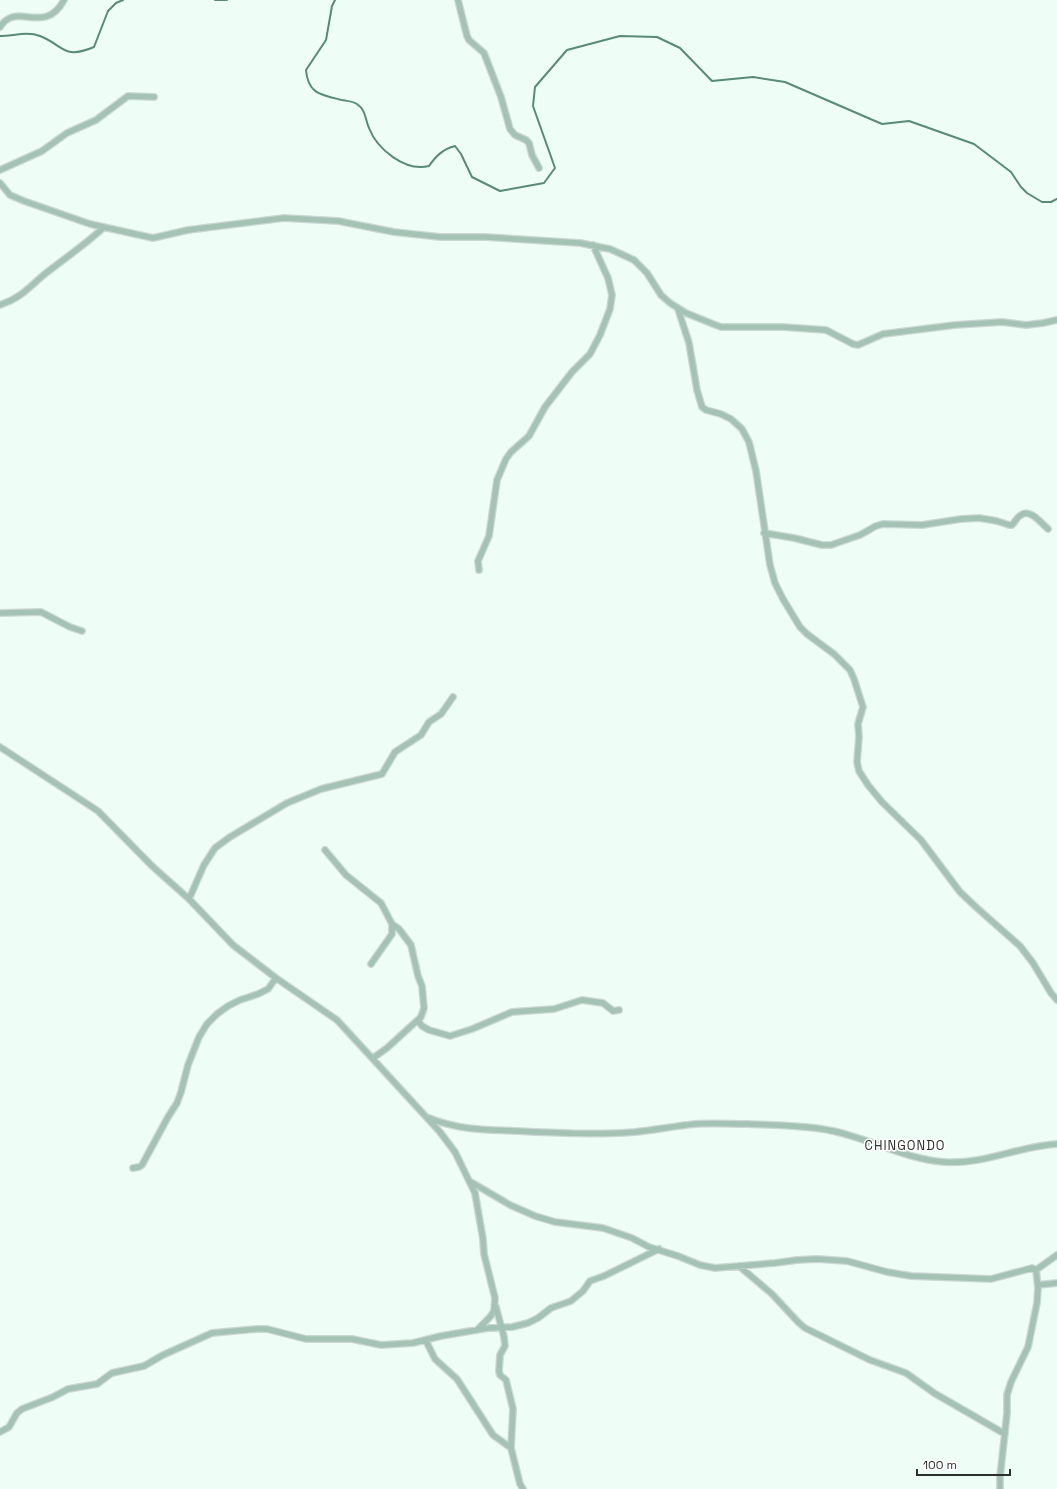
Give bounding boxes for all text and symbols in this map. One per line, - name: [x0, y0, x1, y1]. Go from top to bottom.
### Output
- district label: CHINGONDO: [865, 1137, 945, 1154]
- scale bar: [917, 1451, 1010, 1477]
- text: 100 m: [923, 1457, 957, 1473]

